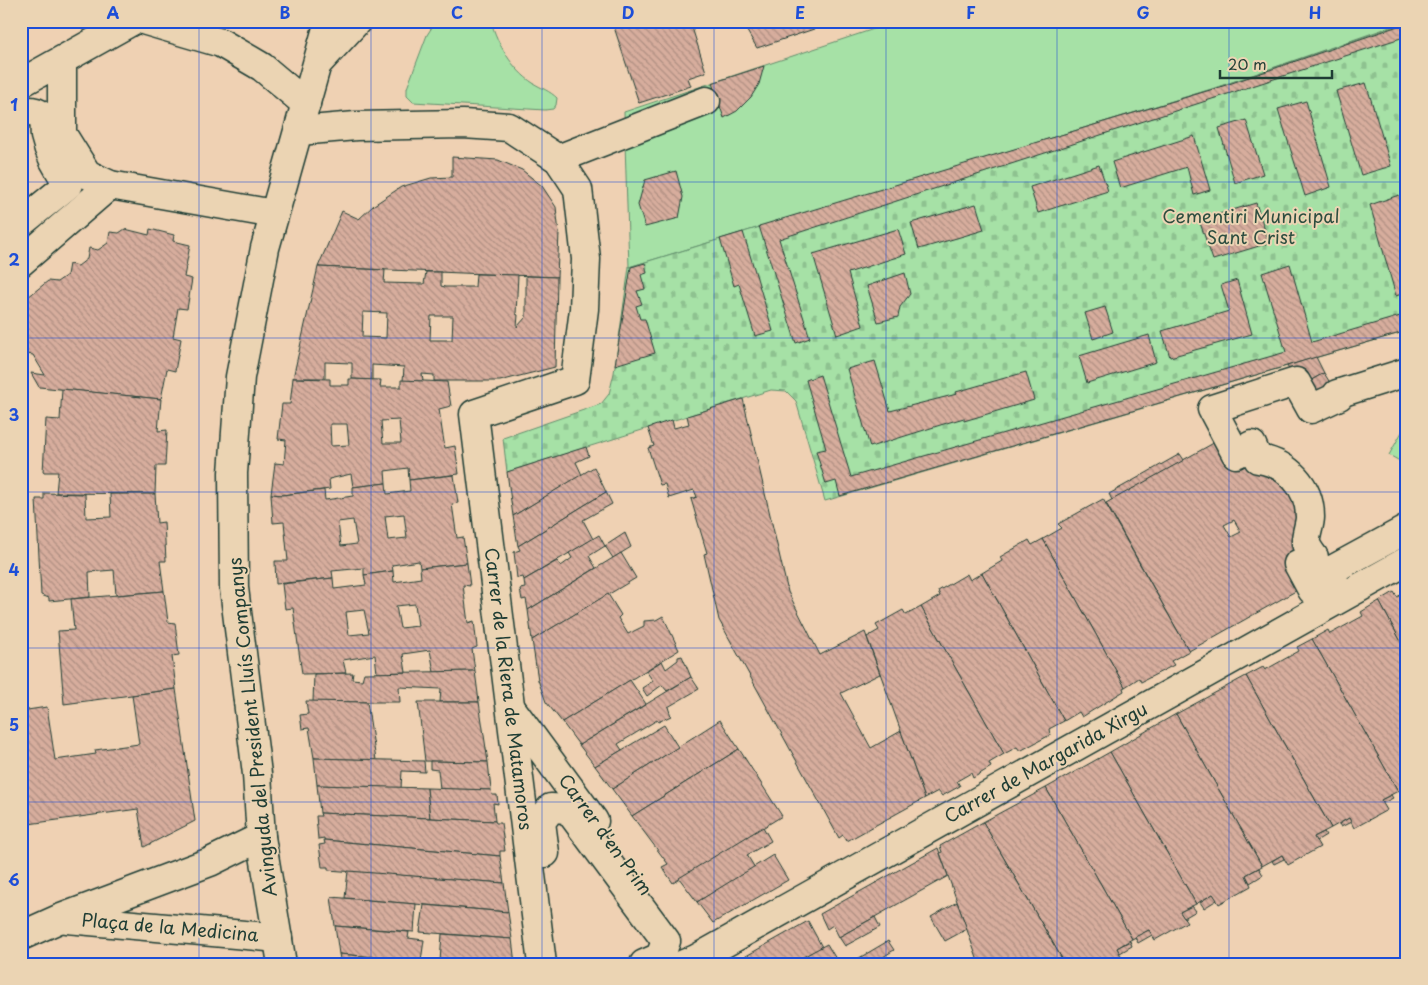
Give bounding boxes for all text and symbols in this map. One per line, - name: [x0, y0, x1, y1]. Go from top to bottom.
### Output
- text: A: [107, 0, 120, 24]
- text: B: [280, 0, 291, 24]
- text: C: [451, 0, 463, 24]
- text: D: [622, 0, 634, 24]
- text: E: [795, 0, 805, 24]
- text: F: [966, 0, 976, 24]
- text: G: [1136, 0, 1150, 24]
- text: H: [1309, 0, 1321, 24]
- scale bar: [1220, 48, 1333, 80]
- text: 20 m: [1228, 52, 1267, 75]
- text: 1: [10, 92, 18, 116]
- park label: Cementiri Municipal Sant Crist: [1162, 202, 1340, 250]
- text: 2: [8, 247, 20, 271]
- text: 3: [9, 402, 19, 426]
- street label: Carrer de la Riera de Matamoros: [479, 546, 540, 832]
- street label: Avinguda del President Lluís Companys: [220, 556, 283, 898]
- text: 4: [9, 557, 20, 581]
- street label: Carrer de Margarida Xirgu: [939, 694, 1152, 829]
- text: 5: [9, 712, 19, 736]
- street label: Carrer d'en Prim: [553, 768, 660, 901]
- text: 6: [8, 867, 20, 891]
- street label: Plaça de la Medicina: [80, 905, 261, 948]

